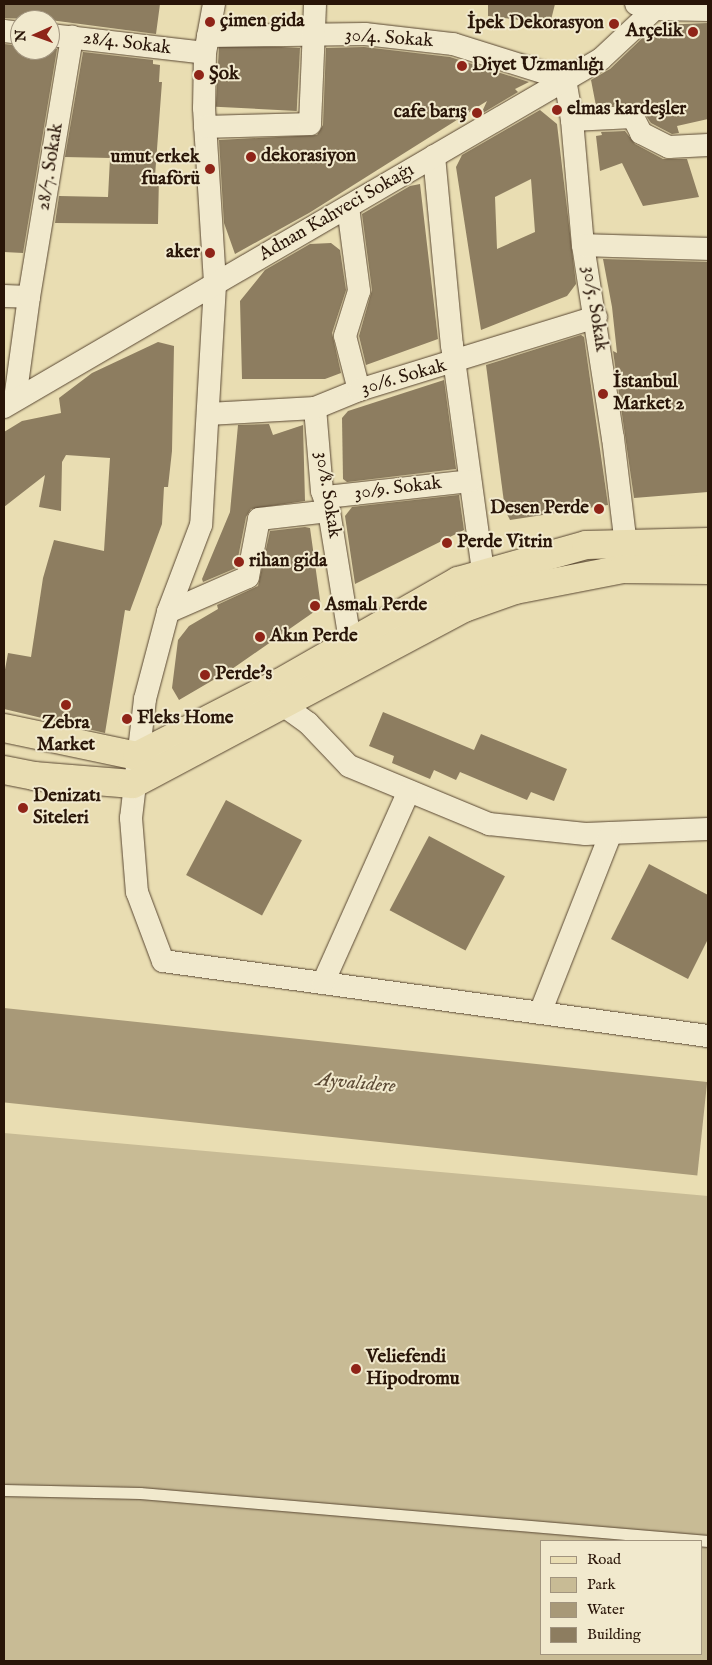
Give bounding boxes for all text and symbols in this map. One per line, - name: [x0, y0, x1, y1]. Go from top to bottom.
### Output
- north arrow: [10, 10, 60, 60]
- place label: çimen gida: [220, 11, 304, 33]
- place label: İpek Dekorasyon: [467, 13, 604, 35]
- marker: çimen gida: [204, 16, 216, 28]
- marker: İpek Dekorasyon: [608, 18, 620, 30]
- place label: Arçelik: [626, 21, 683, 43]
- street label: 30/4. Sokak: [344, 25, 434, 53]
- marker: Arçelik: [687, 26, 699, 38]
- street label: 28/4. Sokak: [82, 27, 172, 61]
- text: N: [12, 29, 30, 42]
- place label: Diyet Uzmanlığı: [472, 55, 604, 77]
- marker: Diyet Uzmanlığı: [456, 60, 468, 72]
- place label: Şok: [209, 64, 239, 86]
- marker: Şok: [193, 69, 205, 81]
- place label: elmas kardeşler: [567, 99, 686, 121]
- place label: cafe barış: [394, 102, 467, 124]
- marker: elmas kardeşler: [551, 104, 563, 116]
- marker: cafe barış: [471, 107, 483, 119]
- street label: 28/7. Sokak: [33, 122, 69, 212]
- place label: dekorasiyon: [261, 146, 356, 168]
- place label: umut erkek fuaförü: [111, 147, 200, 191]
- marker: dekorasiyon: [245, 151, 257, 163]
- street label: Adnan Kahveci Sokağı: [255, 159, 419, 267]
- marker: umut erkek fuaförü: [204, 163, 216, 175]
- place label: aker: [166, 242, 200, 264]
- marker: aker: [204, 247, 216, 259]
- street label: 30/5. Sokak: [576, 265, 612, 353]
- street label: 30/6. Sokak: [359, 355, 449, 401]
- place label: İstanbul Market 2: [613, 372, 684, 416]
- marker: İstanbul Market 2: [597, 388, 609, 400]
- street label: 30/8. Sokak: [309, 450, 345, 540]
- street label: 30/9. Sokak: [353, 472, 443, 506]
- place label: Desen Perde: [490, 498, 589, 520]
- marker: Desen Perde: [593, 503, 605, 515]
- place label: Perde Vitrin: [457, 532, 553, 554]
- marker: Perde Vitrin: [441, 537, 453, 549]
- place label: rihan gida: [249, 551, 327, 573]
- marker: rihan gida: [233, 556, 245, 568]
- place label: Asmalı Perde: [325, 595, 427, 617]
- marker: Asmalı Perde: [309, 600, 321, 612]
- place label: Akın Perde: [270, 626, 358, 648]
- marker: Akın Perde: [254, 631, 266, 643]
- place label: Perde's: [215, 664, 272, 686]
- marker: Perde's: [199, 669, 211, 681]
- marker: Zebra Market: [60, 699, 72, 711]
- place label: Fleks Home: [137, 708, 233, 730]
- place label: Zebra Market: [37, 713, 95, 757]
- marker: Fleks Home: [121, 713, 133, 725]
- place label: Denizatı Siteleri: [33, 786, 101, 830]
- marker: Denizatı Siteleri: [17, 802, 29, 814]
- water label: Ayvalıdere: [315, 1068, 397, 1098]
- place label: Veliefendi Hipodromu: [366, 1347, 460, 1391]
- marker: Veliefendi Hipodromu: [350, 1363, 362, 1375]
- legend: [540, 1540, 702, 1655]
- text: Road: [587, 1550, 621, 1569]
- text: Park: [587, 1575, 616, 1594]
- text: Water: [587, 1600, 624, 1619]
- text: Building: [587, 1625, 641, 1644]

